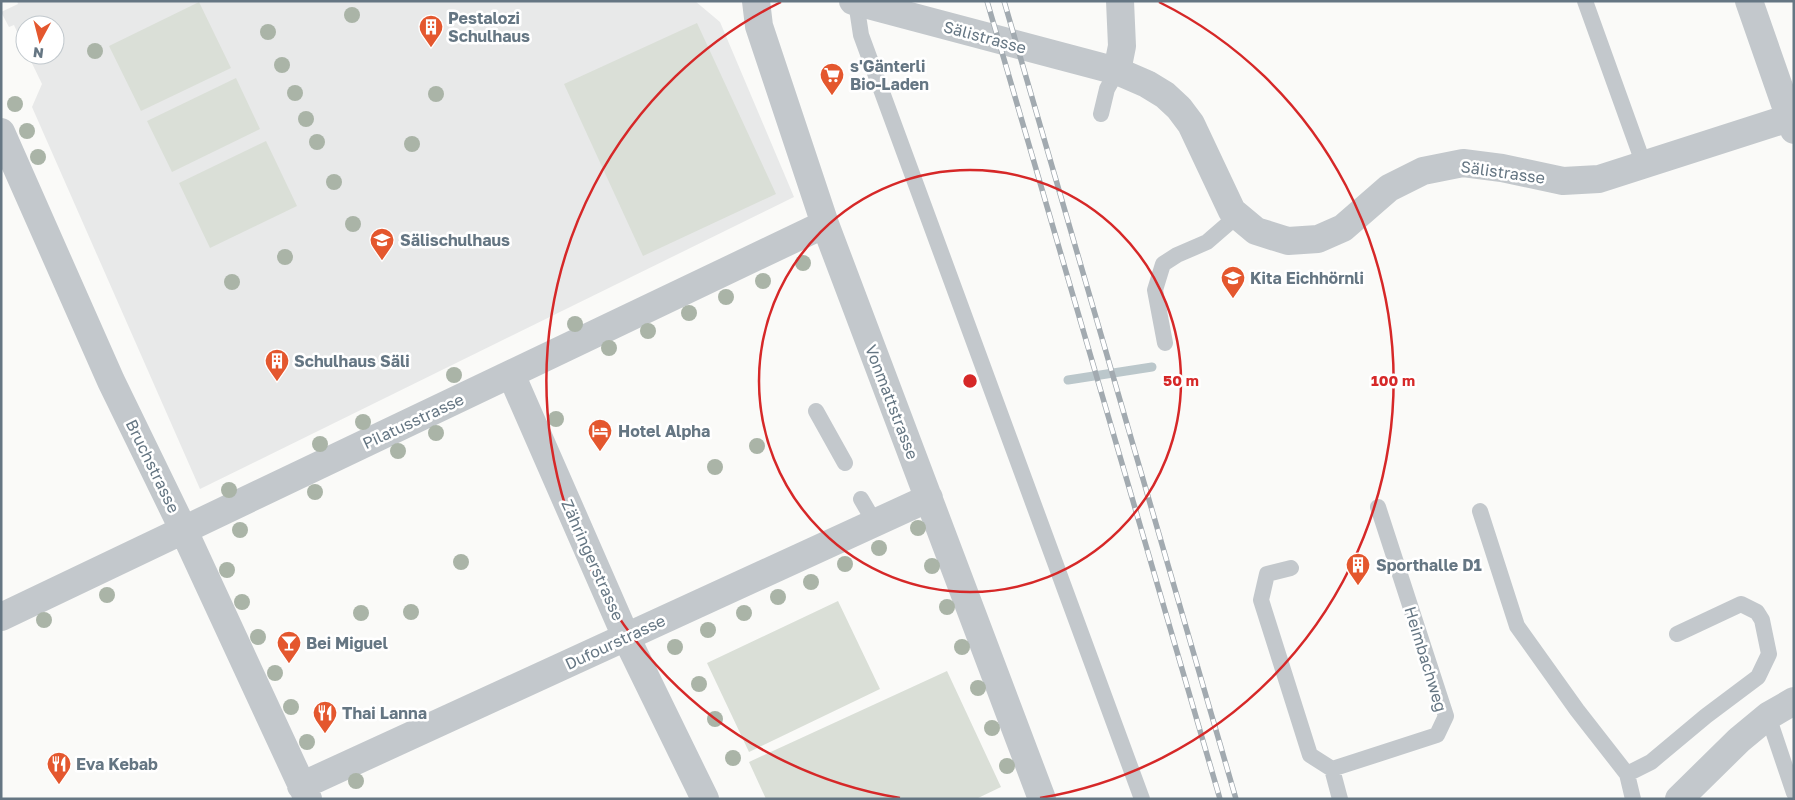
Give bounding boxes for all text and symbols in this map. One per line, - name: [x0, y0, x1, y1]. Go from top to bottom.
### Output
- place label: Pestalozi Schulhaus: [448, 8, 530, 46]
- building icon: Pestalozi Schulhaus: [418, 14, 444, 48]
- north arrow: [15, 15, 65, 65]
- street label: Sälistrasse: [941, 16, 1029, 58]
- text: N: [32, 44, 45, 62]
- place label: s'Gänterli Bio-Laden: [850, 56, 929, 94]
- supermarket icon: s'Gänterli Bio-Laden: [819, 62, 845, 96]
- street label: Sälistrasse: [1460, 156, 1546, 188]
- school or university icon: Sälischulhaus: [369, 227, 395, 261]
- place label: Sälischulhaus: [400, 230, 510, 250]
- school or university icon: Kita Eichhörnli: [1220, 265, 1246, 299]
- place label: Kita Eichhörnli: [1250, 268, 1364, 288]
- street label: Vonmattstrasse: [861, 342, 923, 462]
- building icon: Schulhaus Säli: [264, 348, 290, 382]
- place label: Schulhaus Säli: [294, 351, 410, 371]
- text: 50 m: [1163, 371, 1199, 389]
- text: 100 m: [1371, 371, 1415, 389]
- centre of rings: [961, 372, 979, 390]
- street label: Pilatusstrasse: [359, 389, 467, 453]
- street label: Bruchstrasse: [122, 416, 184, 516]
- hotel icon: Hotel Alpha: [587, 418, 613, 452]
- place label: Hotel Alpha: [618, 421, 710, 441]
- street label: Zähringerstrasse: [557, 496, 629, 624]
- building icon: Sporthalle D1: [1345, 552, 1371, 586]
- place label: Sporthalle D1: [1376, 555, 1482, 575]
- street label: Heimbachweg: [1400, 604, 1452, 714]
- street label: Dufourstrasse: [562, 610, 668, 674]
- bar icon: Bei Miguel: [276, 630, 302, 664]
- place label: Bei Miguel: [306, 633, 389, 653]
- restaurant icon: Thai Lanna: [312, 700, 338, 734]
- place label: Thai Lanna: [342, 703, 427, 723]
- restaurant icon: Eva Kebab: [46, 751, 72, 785]
- place label: Eva Kebab: [76, 754, 158, 774]

